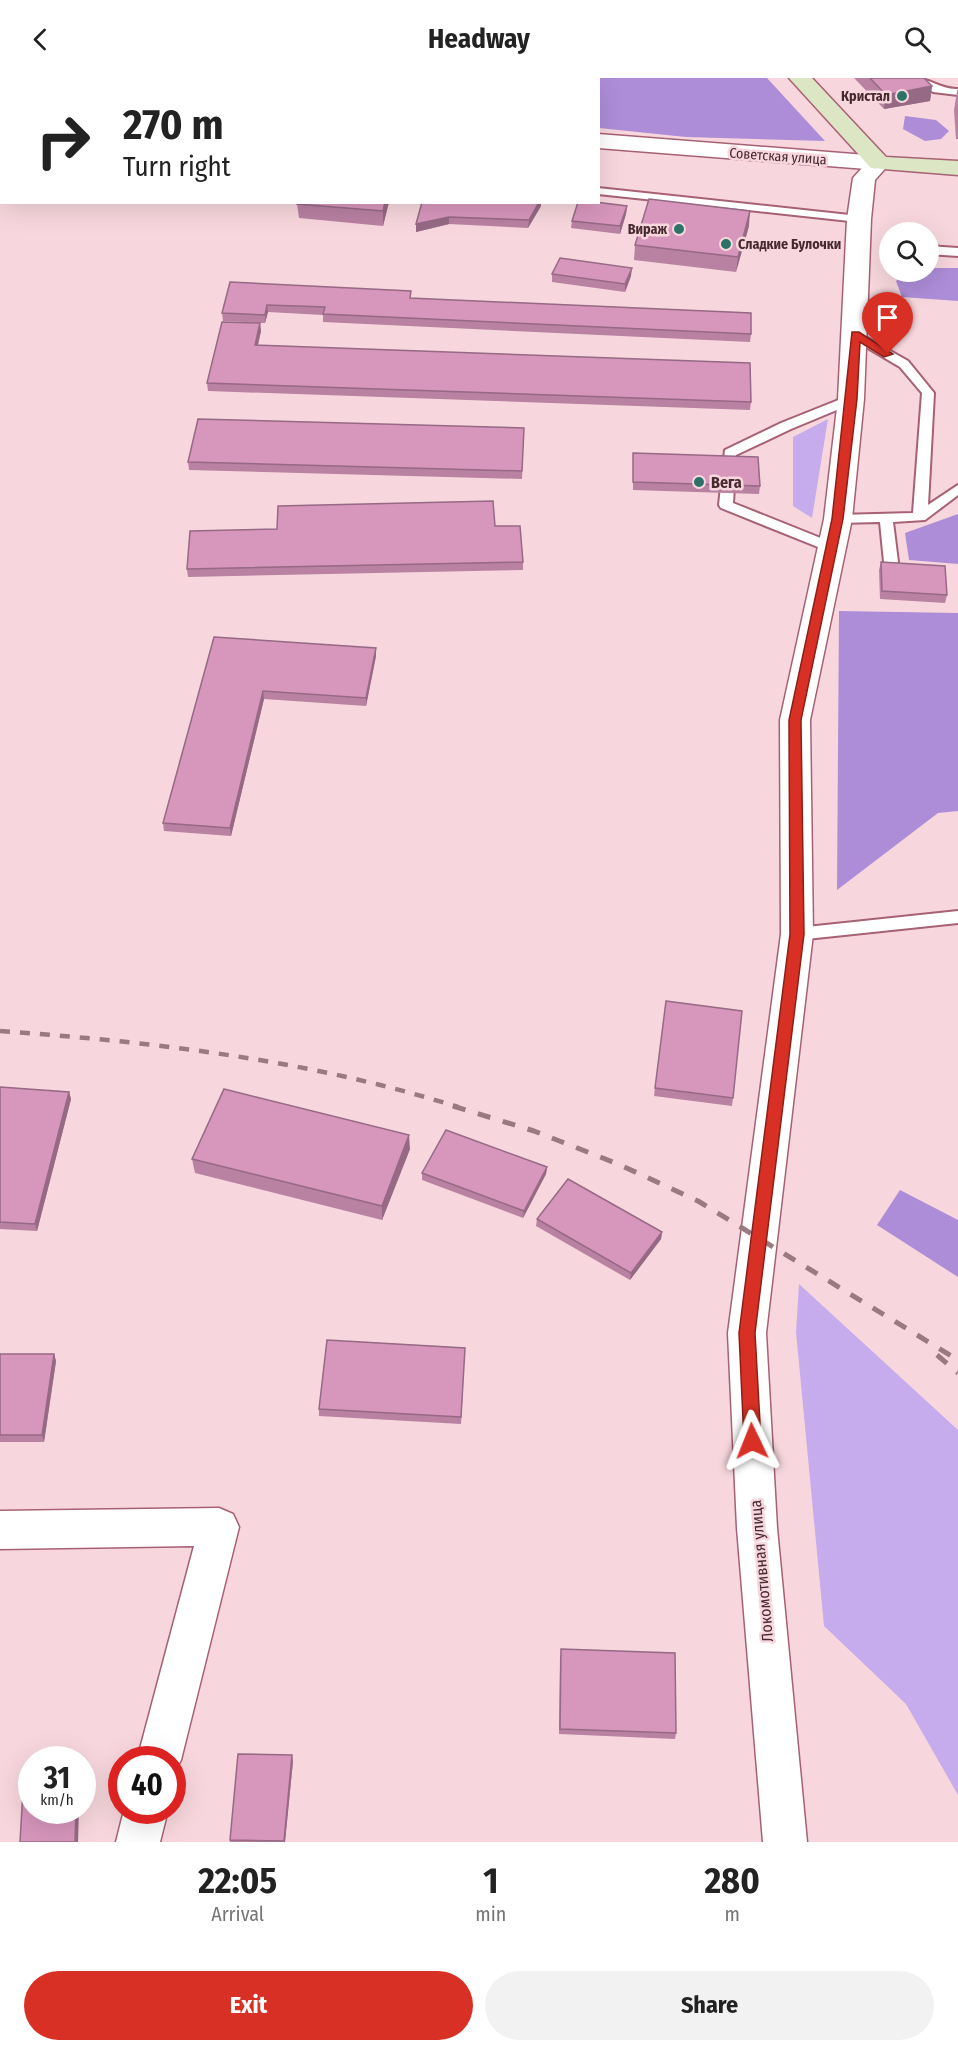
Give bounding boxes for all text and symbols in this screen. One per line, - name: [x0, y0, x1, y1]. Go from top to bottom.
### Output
- icon: back: [24, 23, 57, 56]
- text: Headway: [428, 23, 530, 55]
- icon: search: [901, 23, 934, 56]
- place label: Кристал: [841, 88, 890, 105]
- marker: Кристал: [895, 89, 909, 103]
- text: 270 m: [123, 100, 223, 150]
- icon: right: [24, 102, 102, 180]
- street label: Советская улица: [729, 145, 827, 168]
- text: Turn right: [123, 151, 231, 183]
- place label: Вираж: [628, 221, 667, 238]
- marker: Вираж: [672, 222, 686, 236]
- map controls: [879, 222, 939, 282]
- button: search: [879, 222, 939, 282]
- place label: Сладкие Булочки: [738, 236, 841, 253]
- marker: Сладкие Булочки: [719, 237, 733, 251]
- pin: [862, 292, 913, 354]
- icon: arrive: [871, 301, 904, 334]
- place label: Вега: [711, 473, 742, 492]
- marker: Вега: [692, 475, 706, 489]
- position arrow: [720, 1409, 784, 1473]
- street label: Локомотивная улица: [746, 1499, 777, 1643]
- speed limit sign: 40: [108, 1746, 186, 1824]
- text: 31: [44, 1760, 70, 1796]
- text: km/h: [40, 1791, 74, 1809]
- text: 22:05: [198, 1859, 277, 1903]
- text: 1: [483, 1859, 498, 1903]
- text: 280: [704, 1859, 760, 1903]
- text: Arrival: [211, 1902, 264, 1926]
- text: min: [475, 1902, 506, 1926]
- text: m: [724, 1902, 740, 1926]
- button: Exit: [24, 1971, 473, 2040]
- button: Share: [485, 1971, 934, 2040]

